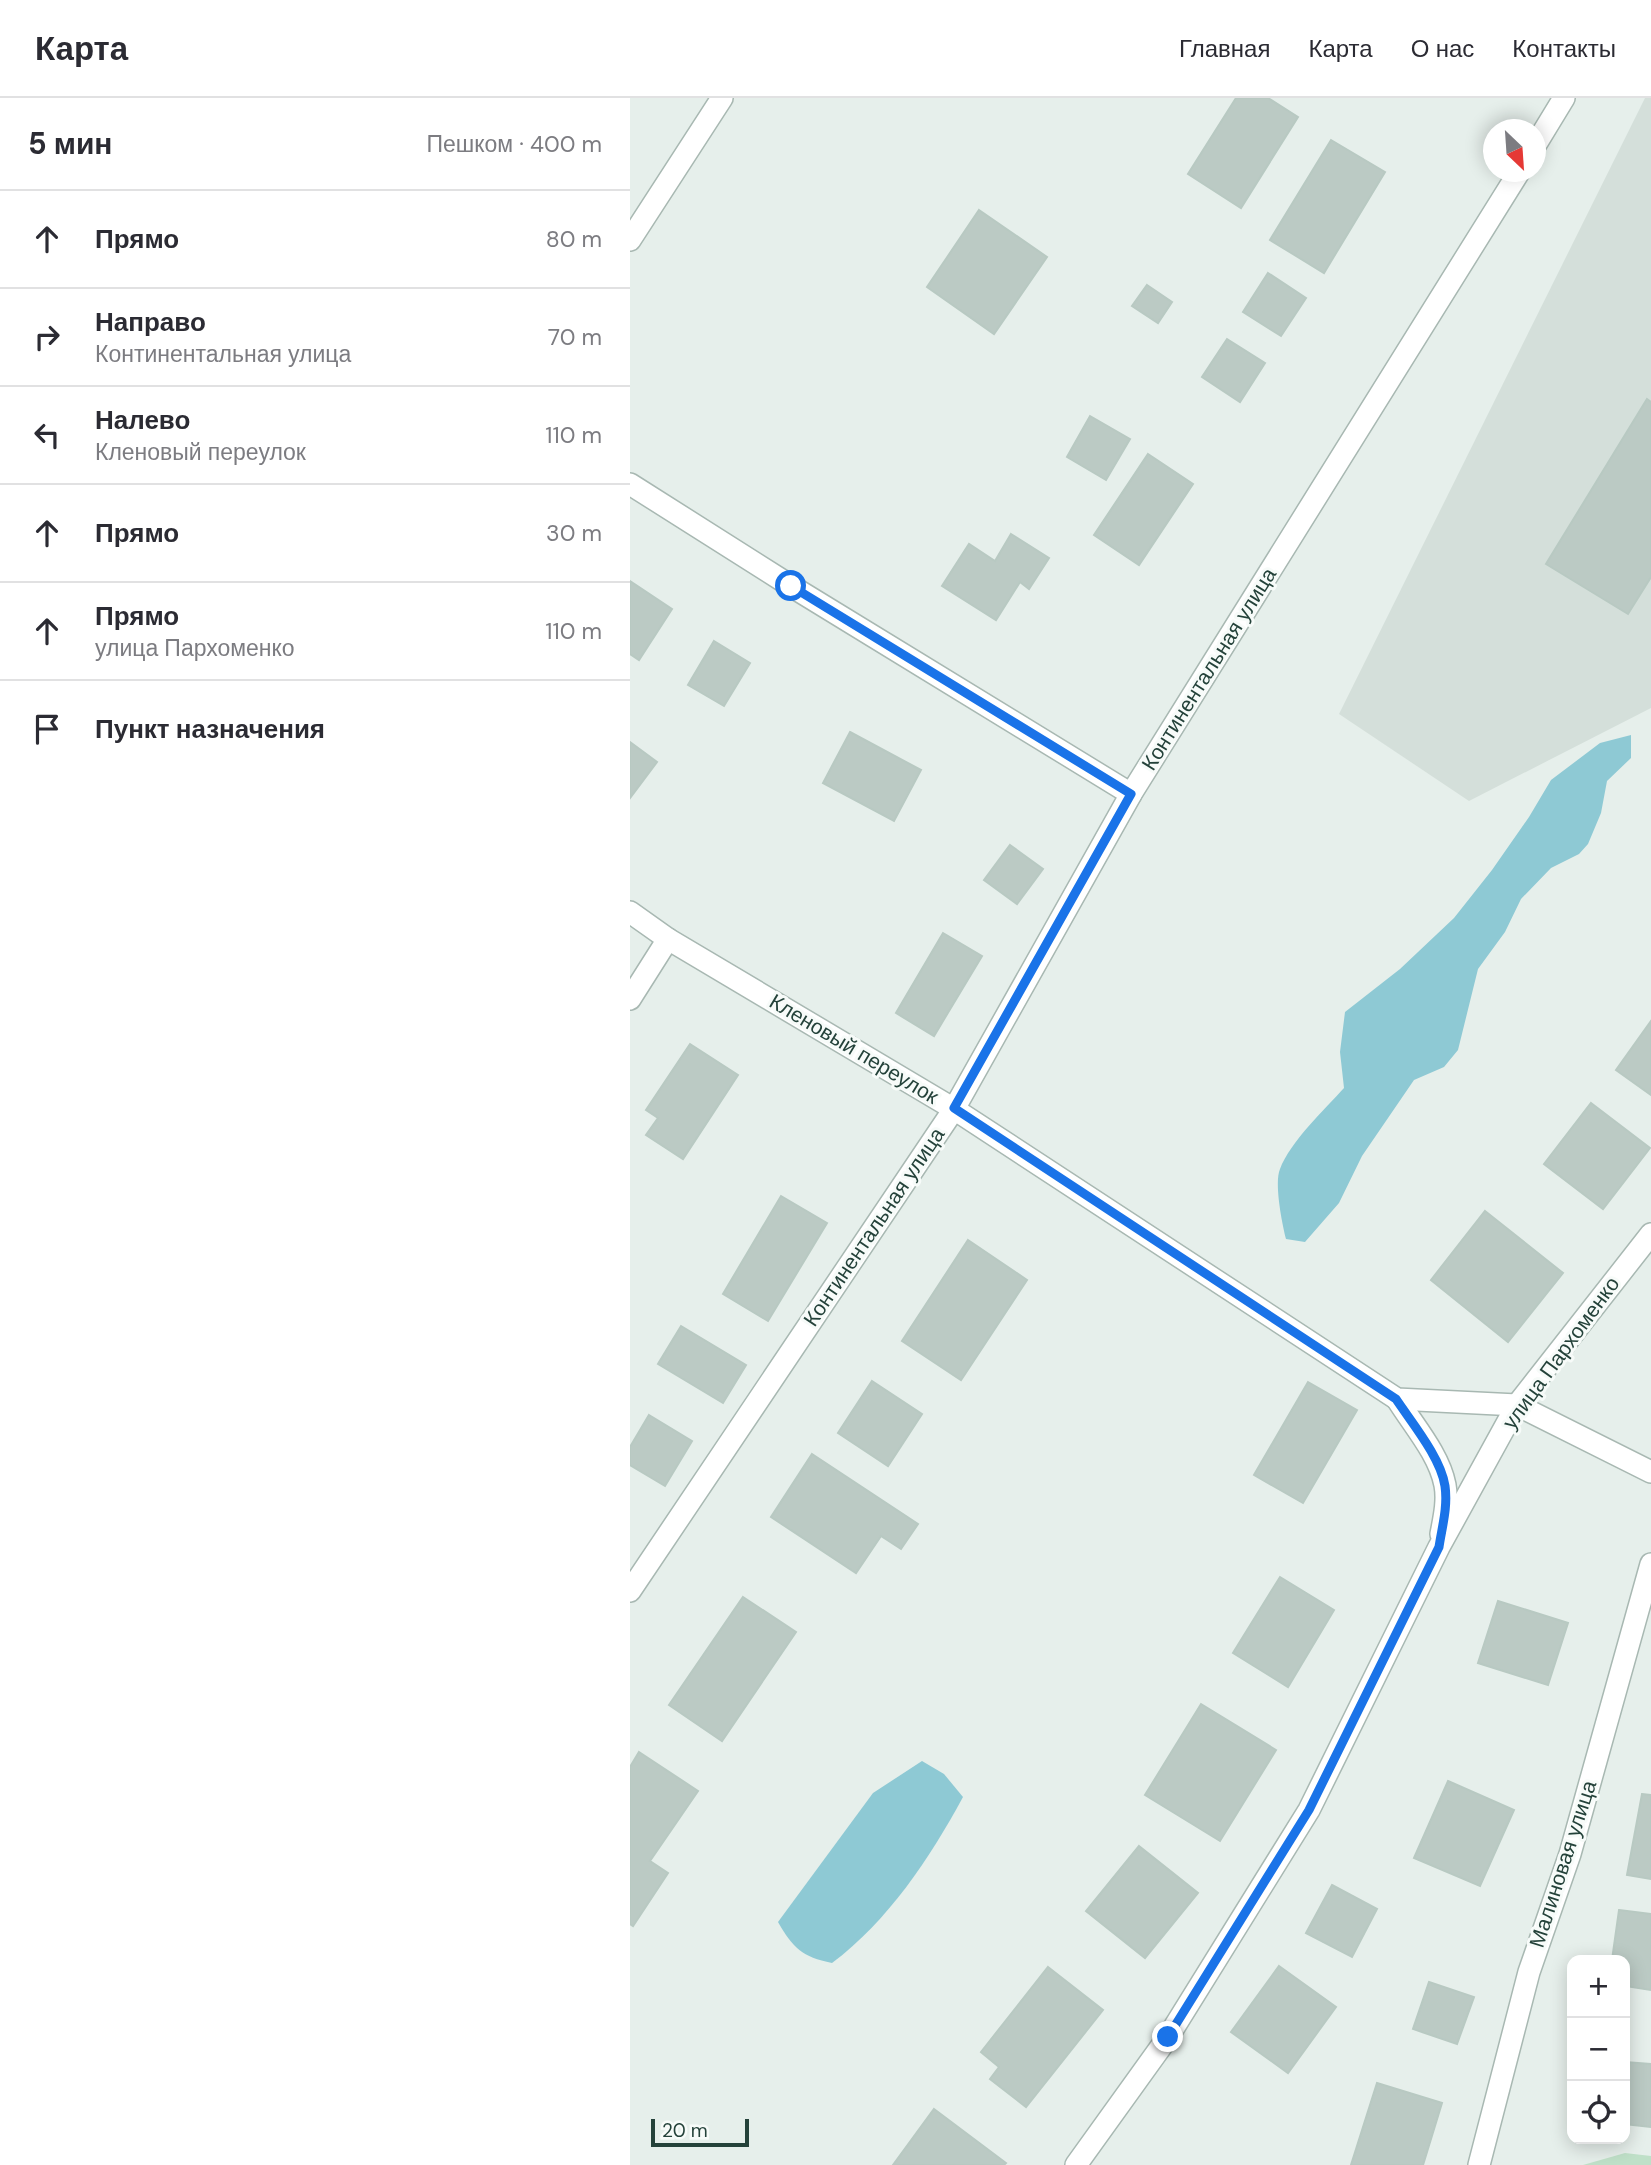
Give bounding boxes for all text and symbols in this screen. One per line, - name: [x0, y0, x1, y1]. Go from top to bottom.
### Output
- text: Карта: [35, 27, 128, 70]
- text: Главная: [1179, 33, 1270, 64]
- text: Карта: [1308, 33, 1373, 64]
- text: О нас: [1411, 33, 1474, 64]
- text: Контакты: [1512, 33, 1616, 64]
- north arrow: [1483, 119, 1546, 182]
- text: 5 мин: [28, 124, 112, 163]
- text: Пешком · 400 m: [426, 129, 602, 159]
- icon: ahead: [28, 220, 66, 258]
- text: Прямо: [95, 222, 179, 256]
- text: 80 m: [546, 224, 602, 254]
- text: Направо: [95, 305, 206, 339]
- icon: right: [28, 318, 66, 356]
- text: 70 m: [548, 322, 602, 352]
- text: Континентальная улица: [95, 339, 351, 369]
- text: Налево: [95, 403, 190, 437]
- icon: left: [28, 416, 66, 454]
- text: 110 m: [545, 420, 602, 450]
- text: Кленовый переулок: [95, 437, 306, 467]
- icon: ahead: [28, 514, 66, 552]
- text: Прямо: [95, 516, 179, 550]
- text: 30 m: [546, 518, 602, 548]
- street label: Континентальная улица: [1135, 562, 1283, 776]
- route start: [775, 570, 806, 601]
- text: Прямо: [95, 599, 179, 633]
- icon: ahead: [28, 612, 66, 650]
- text: 110 m: [545, 616, 602, 646]
- text: улица Пархоменко: [95, 633, 295, 663]
- icon: arrive: [28, 710, 66, 748]
- text: Пункт назначения: [95, 712, 325, 746]
- street label: Кленовый переулок: [764, 987, 944, 1111]
- street label: Континентальная улица: [797, 1122, 951, 1332]
- street label: улица Пархоменко: [1496, 1271, 1626, 1435]
- street label: Малиновая улица: [1523, 1777, 1603, 1951]
- map controls: [1567, 1955, 1630, 2144]
- button: +: [1567, 1955, 1630, 2018]
- button: −: [1567, 2018, 1630, 2081]
- route end: [1152, 2021, 1183, 2052]
- button: locate: [1567, 2081, 1630, 2144]
- scale bar: [651, 2116, 749, 2148]
- text: 20 m: [662, 2118, 708, 2143]

